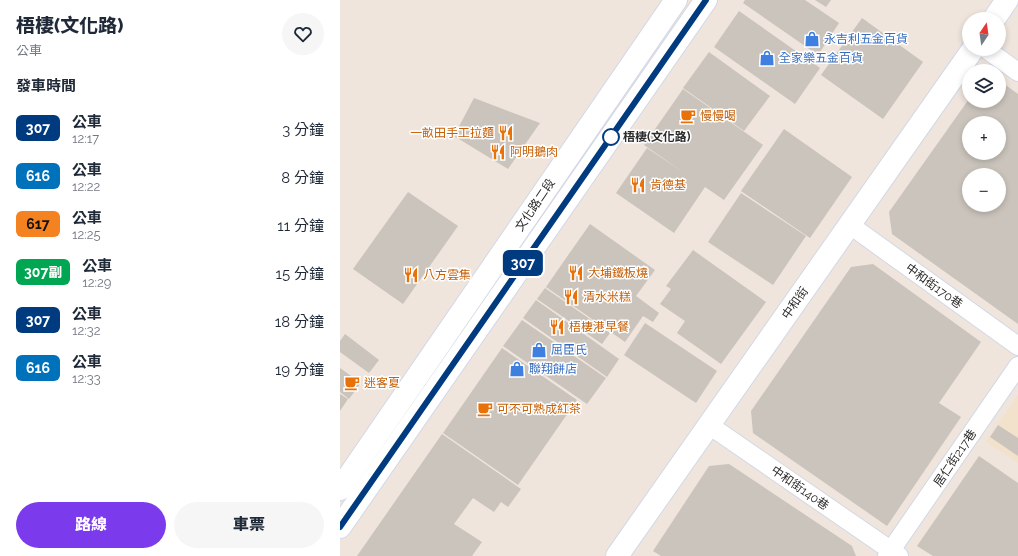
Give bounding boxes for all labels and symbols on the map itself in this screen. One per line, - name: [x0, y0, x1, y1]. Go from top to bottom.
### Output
- north arrow: [962, 12, 1006, 56]
- shop icon: 永吉利五金百貨: [803, 30, 821, 48]
- place label: 永吉利五金百貨: [824, 32, 908, 46]
- shop icon: 全家樂五金百貨: [758, 49, 776, 67]
- place label: 全家樂五金百貨: [779, 51, 863, 65]
- cafe icon: 慢慢喝: [679, 107, 697, 125]
- place label: 慢慢喝: [700, 109, 736, 123]
- restaurant icon: 一畝田手工拉麵: [497, 124, 515, 142]
- place label: 一畝田手工拉麵: [410, 126, 494, 140]
- marker: 梧棲(文化路): [602, 128, 620, 146]
- place label: 梧棲(文化路): [623, 130, 691, 144]
- restaurant icon: 阿明鵝肉: [489, 143, 507, 161]
- place label: 阿明鵝肉: [510, 145, 558, 159]
- street label: 文化路二段: [512, 176, 558, 234]
- restaurant icon: 肯德基: [629, 176, 647, 194]
- place label: 肯德基: [650, 178, 686, 192]
- line badge: 307: [500, 250, 546, 276]
- street label: 中和街170巷: [903, 261, 965, 311]
- restaurant icon: 大埔鐵板燒: [567, 264, 585, 282]
- restaurant icon: 八方雲集: [402, 266, 420, 284]
- place label: 大埔鐵板燒: [588, 266, 648, 280]
- place label: 八方雲集: [423, 268, 471, 282]
- street label: 中和街: [779, 284, 811, 322]
- restaurant icon: 清水米糕: [562, 288, 580, 306]
- place label: 清水米糕: [583, 290, 631, 304]
- restaurant icon: 梧棲港早餐: [548, 318, 566, 336]
- place label: 梧棲港早餐: [569, 320, 629, 334]
- shop icon: 屈臣氏: [530, 341, 548, 359]
- place label: 屈臣氏: [551, 343, 587, 357]
- shop icon: 聯翔餅店: [508, 360, 526, 378]
- place label: 聯翔餅店: [529, 362, 577, 376]
- cafe icon: 迷客夏: [343, 374, 361, 392]
- place label: 迷客夏: [364, 376, 400, 390]
- cafe icon: 可不可熟成紅茶: [476, 400, 494, 418]
- place label: 可不可熟成紅茶: [497, 402, 581, 416]
- street label: 居仁街217巷: [931, 427, 979, 489]
- street label: 中和街140巷: [769, 463, 831, 513]

